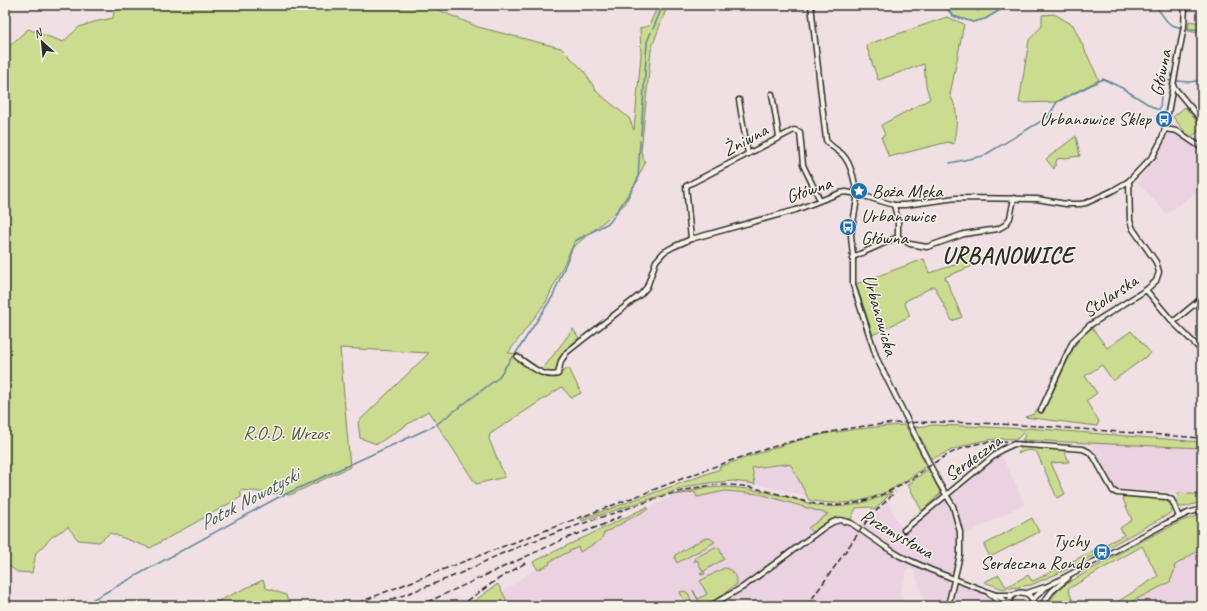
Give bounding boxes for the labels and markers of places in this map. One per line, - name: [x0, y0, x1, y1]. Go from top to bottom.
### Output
- place label: Urbanowice Sklep: [1039, 107, 1153, 131]
- bus stop icon: Urbanowice Sklep: [1154, 109, 1174, 129]
- place label: Boża Męka: [872, 179, 944, 203]
- place icon: Boża Męka: [849, 181, 869, 201]
- place label: Urbanowice Główna: [861, 204, 937, 250]
- bus stop icon: Urbanowice Główna: [838, 217, 858, 237]
- place label: Tychy Serdeczna Rondo: [980, 529, 1091, 575]
- bus stop icon: Tychy Serdeczna Rondo: [1092, 542, 1112, 562]

